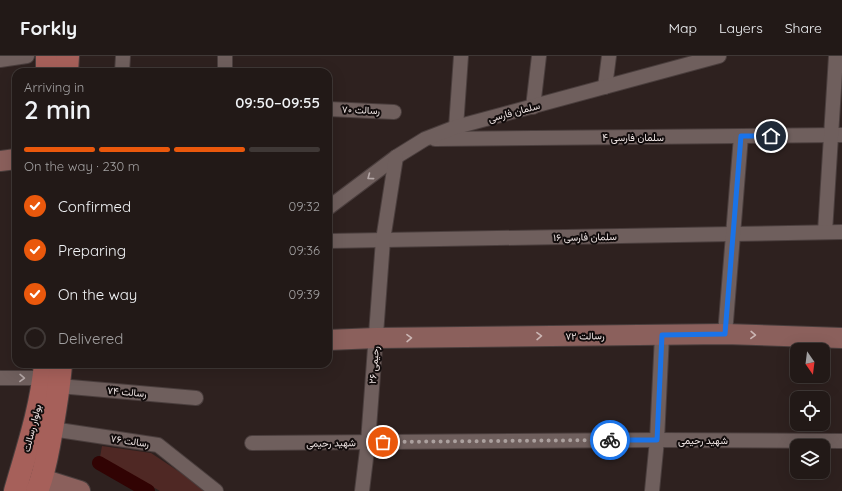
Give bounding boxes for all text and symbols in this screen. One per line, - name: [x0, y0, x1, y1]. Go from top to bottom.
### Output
- text: Forkly: [20, 16, 77, 40]
- text: Map: [668, 19, 697, 37]
- text: Layers: [719, 19, 763, 37]
- text: Share: [785, 19, 822, 37]
- text: Arriving in: [24, 79, 84, 95]
- text: 2 min: [24, 93, 91, 126]
- text: 09:50–09:55: [235, 93, 320, 112]
- street label: سلمان فارسی: [487, 99, 541, 125]
- street label: رسالت ۷۰: [342, 103, 380, 117]
- pin: [754, 119, 788, 153]
- icon: home: [760, 125, 782, 147]
- street label: سلمان فارسی ۴: [602, 131, 664, 144]
- text: On the way · 230 m: [24, 158, 140, 174]
- one-way arrow: [367, 172, 374, 179]
- icon: check: [24, 195, 46, 217]
- text: Confirmed: [58, 197, 131, 216]
- text: 09:32: [289, 198, 320, 214]
- street label: سلمان فارسی ۱۶: [553, 230, 617, 244]
- icon: check: [24, 239, 46, 261]
- text: Preparing: [58, 241, 126, 260]
- text: 09:36: [289, 242, 320, 258]
- icon: check: [24, 283, 46, 305]
- text: On the way: [58, 285, 137, 304]
- text: 09:39: [289, 286, 320, 302]
- text: Delivered: [58, 329, 123, 348]
- street label: رسالت ۷۲: [565, 329, 605, 343]
- one-way arrow: [750, 331, 756, 339]
- one-way arrow: [536, 332, 542, 340]
- one-way arrow: [406, 334, 412, 342]
- north arrow: [790, 343, 830, 383]
- map controls: [790, 343, 830, 479]
- street label: رحیمی ۲۶: [366, 345, 382, 385]
- one-way arrow: [19, 374, 25, 382]
- street label: رسالت ۷۴: [107, 384, 147, 400]
- button: locate: [790, 391, 830, 431]
- street label: بولوار رسالت: [20, 403, 44, 453]
- courier: [590, 420, 630, 460]
- pin: [366, 425, 400, 459]
- icon: bike: [599, 429, 621, 451]
- icon: bag: [372, 431, 394, 453]
- street label: رسالت ۷۶: [110, 432, 150, 450]
- street label: شهید رحیمی: [678, 434, 728, 447]
- street label: شهید رحیمی: [306, 436, 356, 450]
- button: layers: [790, 439, 830, 479]

